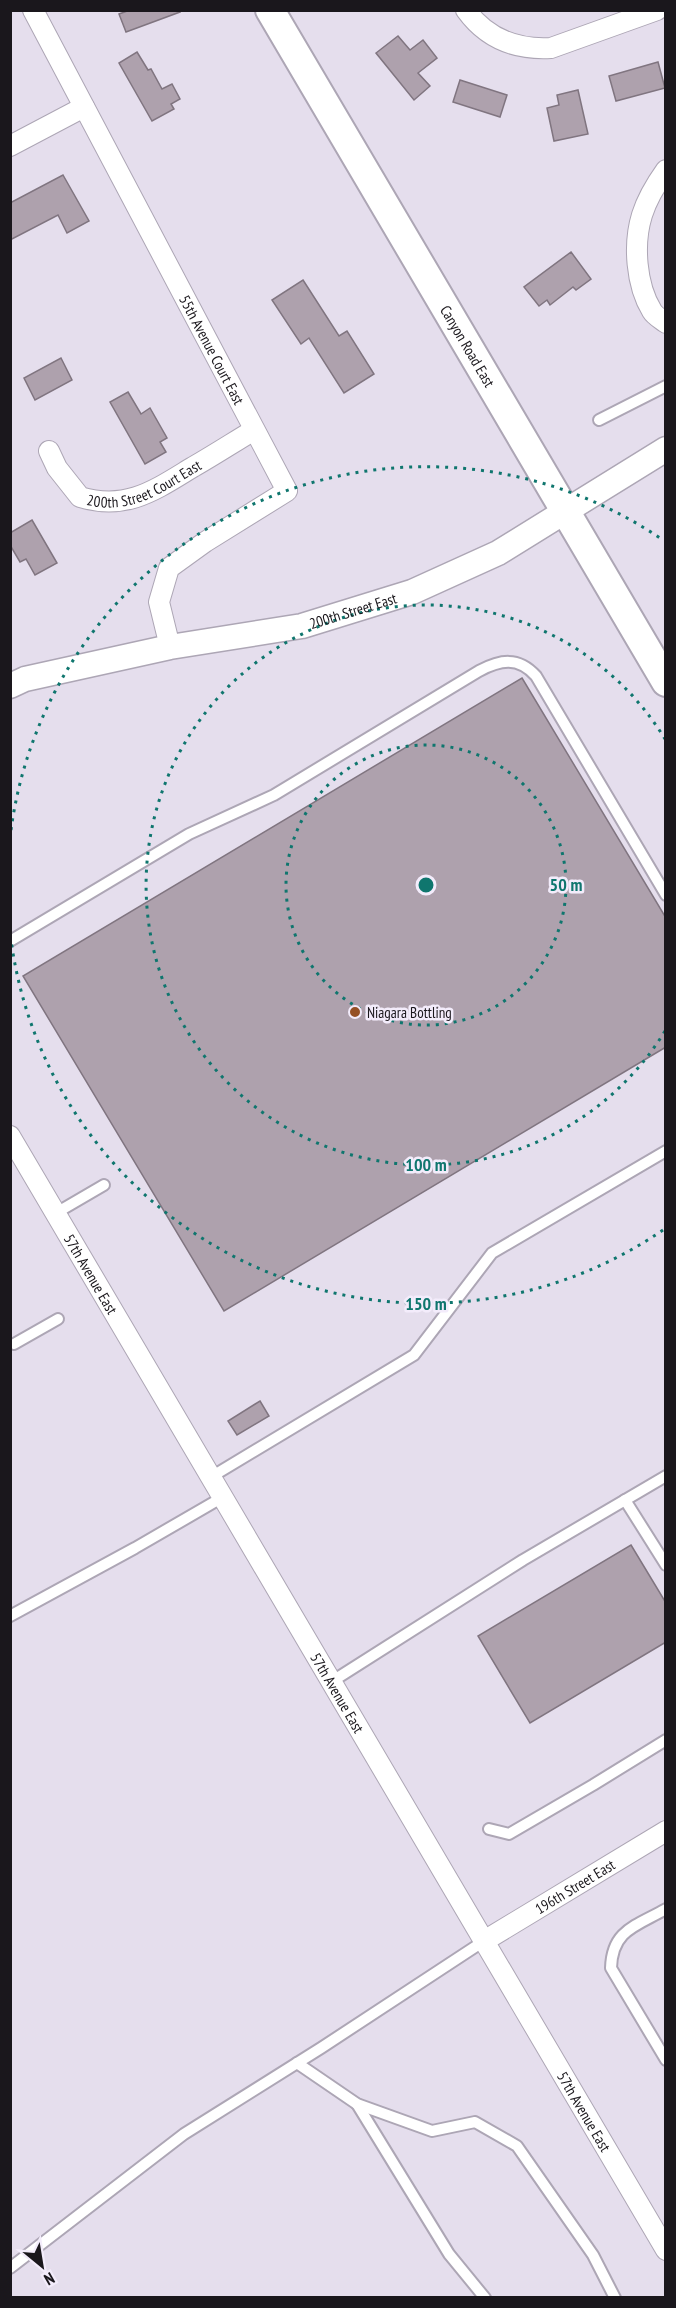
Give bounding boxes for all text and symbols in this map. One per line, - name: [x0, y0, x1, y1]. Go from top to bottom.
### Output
- street label: 55th Avenue Court East: [176, 292, 249, 408]
- street label: Canyon Road East: [437, 302, 499, 390]
- street label: 200th Street Court East: [85, 455, 204, 511]
- street label: 200th Street East: [307, 588, 399, 633]
- text: 50 m: [550, 873, 582, 896]
- centre of rings: [416, 875, 436, 895]
- place label: Niagara Bottling: [367, 1003, 452, 1022]
- marker: Niagara Bottling: [348, 1005, 362, 1019]
- text: 100 m: [405, 1153, 447, 1176]
- street label: 57th Avenue East: [60, 1230, 122, 1317]
- text: 150 m: [405, 1292, 447, 1315]
- street label: 57th Avenue East: [307, 1649, 369, 1736]
- street label: 196th Street East: [531, 1855, 618, 1918]
- street label: 57th Avenue East: [553, 2068, 615, 2155]
- north arrow: [12, 2236, 72, 2296]
- text: N: [41, 2268, 58, 2290]

